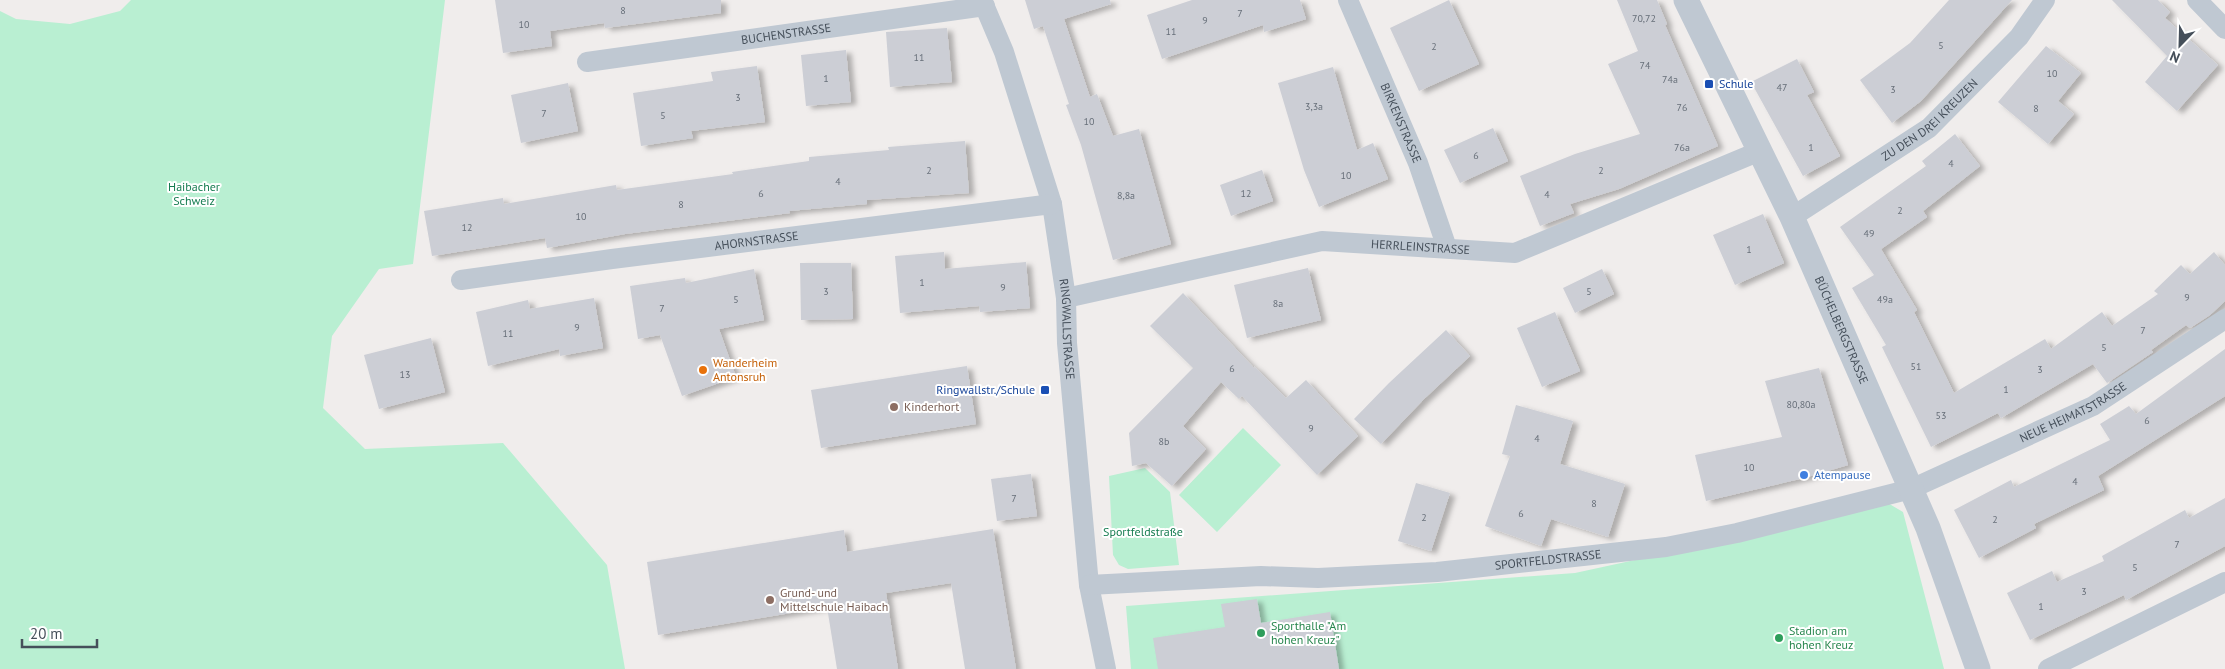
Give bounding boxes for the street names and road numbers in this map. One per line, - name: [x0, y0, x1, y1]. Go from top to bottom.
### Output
- street label: BUCHENSTRASSE: [740, 20, 832, 47]
- street label: ZU DEN DREI KREUZEN: [1879, 75, 1981, 164]
- street label: BIRKENSTRASSE: [1378, 81, 1425, 165]
- street label: AHORNSTRASSE: [713, 228, 799, 253]
- street label: HERRLEINSTRASSE: [1371, 236, 1471, 257]
- street label: BÜCHELBERGSTRASSE: [1812, 274, 1872, 386]
- street label: RINGWALLSTRASSE: [1056, 278, 1078, 380]
- street label: NEUE HEIMATSTRASSE: [2017, 378, 2129, 446]
- street label: SPORTFELDSTRASSE: [1494, 546, 1602, 573]

